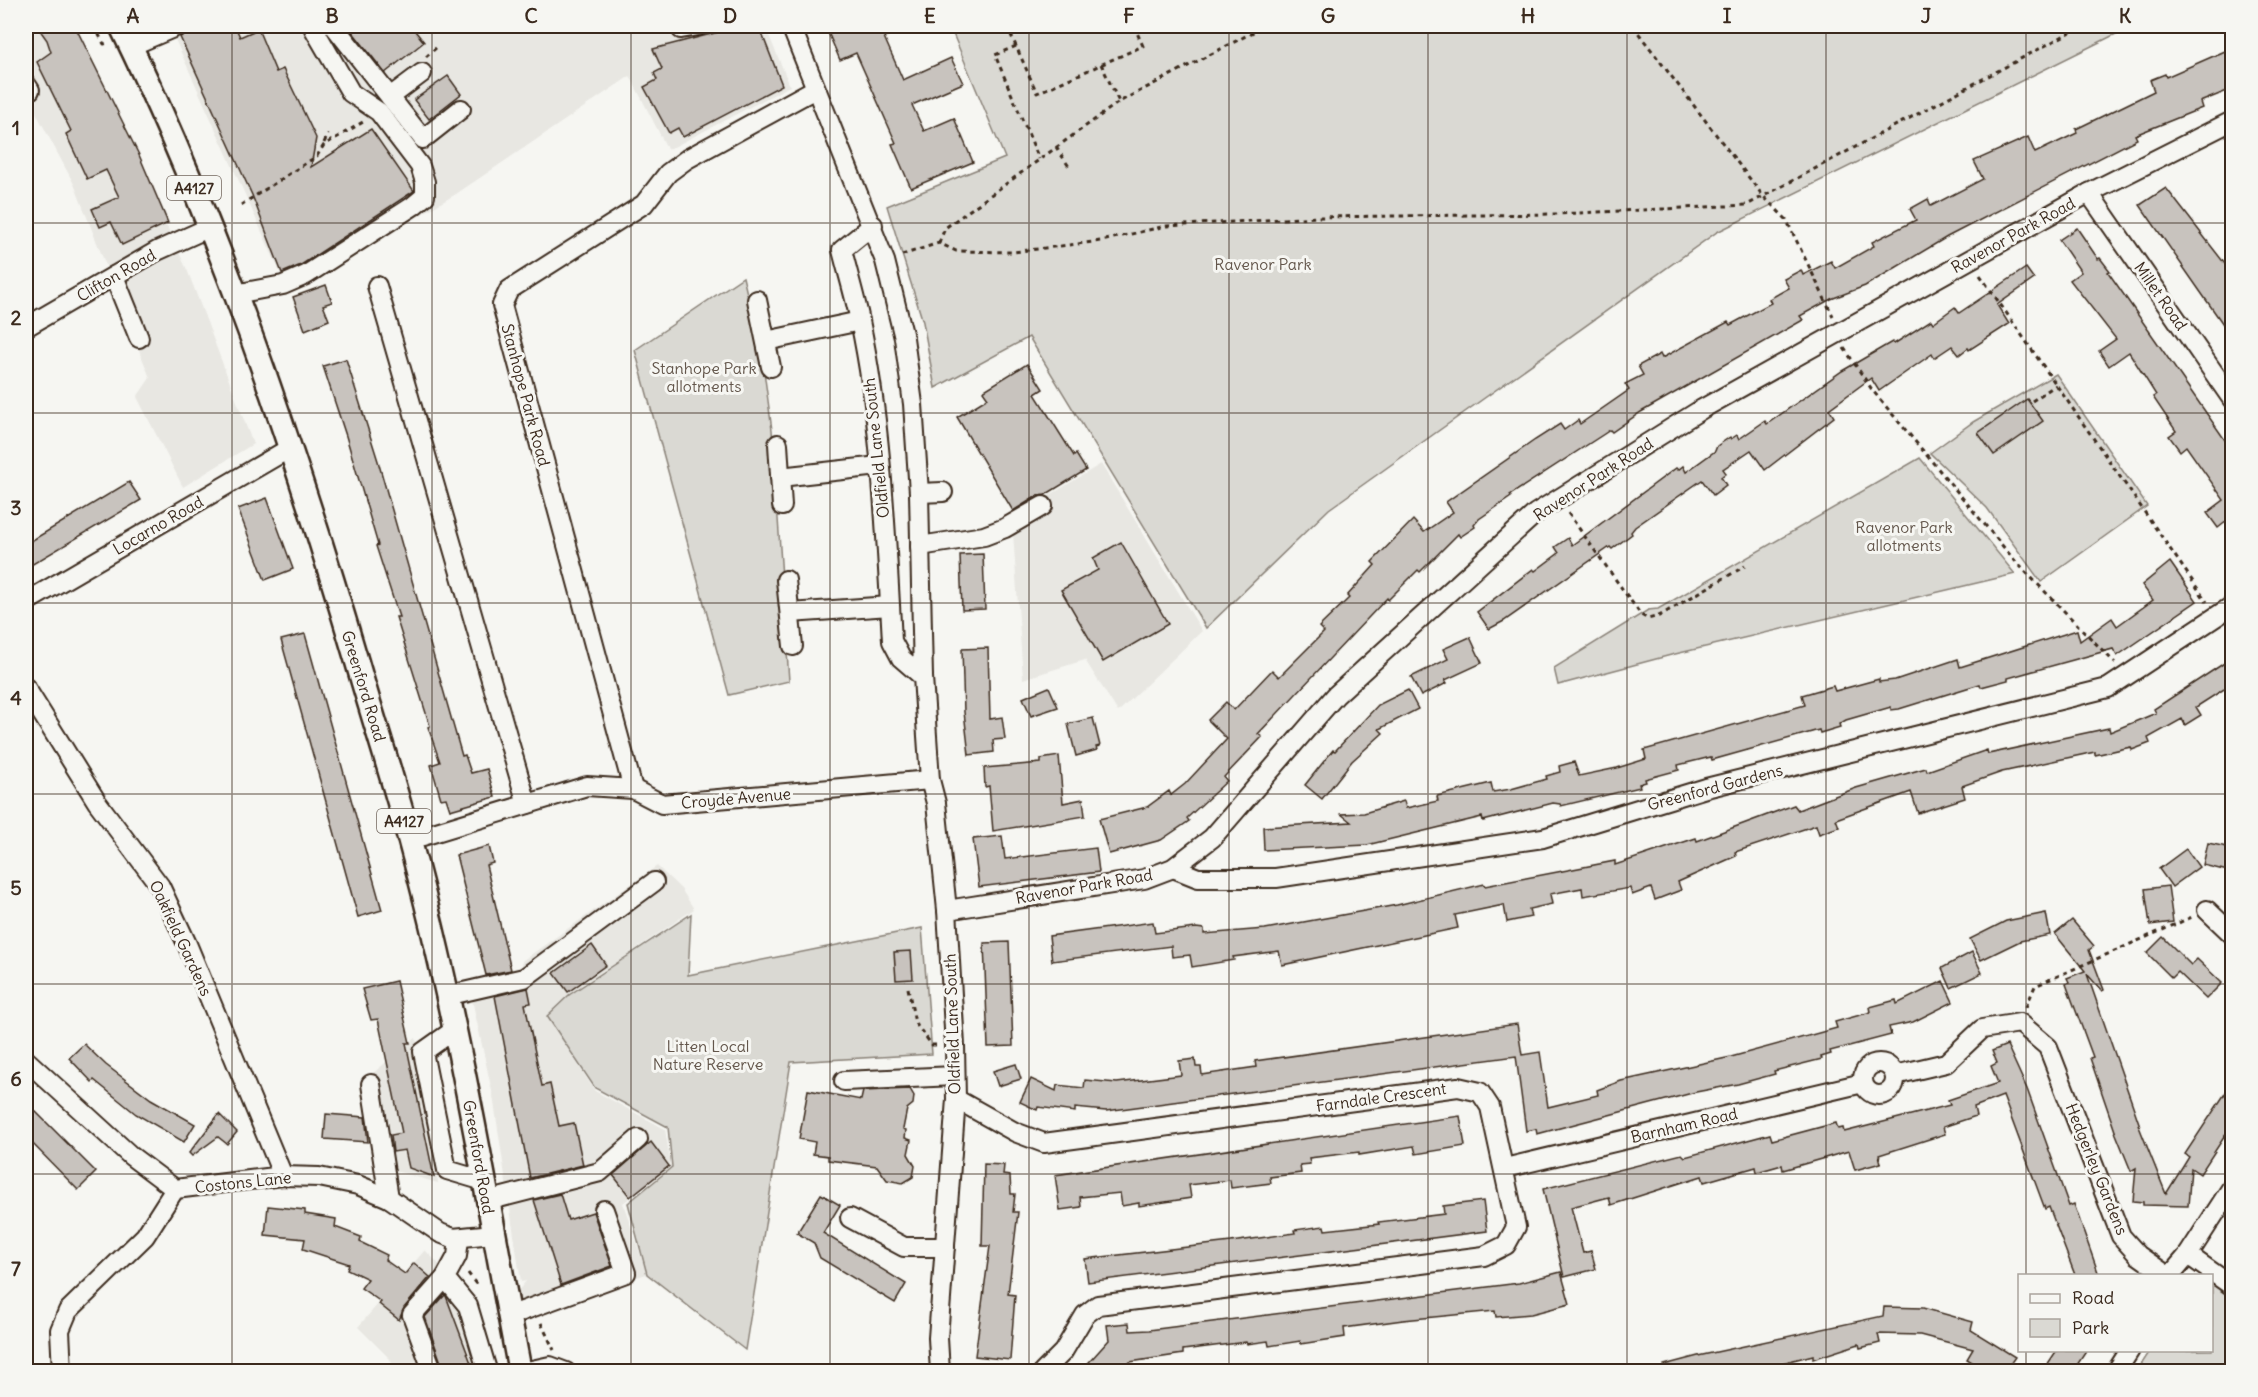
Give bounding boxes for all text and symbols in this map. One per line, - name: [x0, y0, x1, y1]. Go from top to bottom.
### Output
- text: A: [127, 3, 140, 28]
- text: B: [325, 3, 339, 28]
- text: C: [524, 3, 538, 28]
- text: D: [723, 3, 737, 28]
- text: E: [924, 3, 936, 28]
- text: F: [1123, 3, 1135, 28]
- text: G: [1321, 3, 1335, 28]
- text: H: [1521, 3, 1535, 28]
- text: I: [1723, 3, 1732, 28]
- text: J: [1921, 3, 1932, 28]
- text: K: [2119, 3, 2132, 28]
- text: 1: [12, 115, 20, 140]
- road number: A4127: [167, 176, 221, 200]
- street label: Ravenor Park Road: [1948, 193, 2078, 277]
- street label: Clifton Road: [73, 244, 159, 306]
- park label: Ravenor Park: [1214, 254, 1312, 274]
- street label: Millet Road: [2130, 258, 2192, 334]
- text: 2: [11, 305, 22, 330]
- street label: Stanhope Park Road: [497, 322, 555, 468]
- park label: Stanhope Park allotments: [651, 358, 757, 396]
- street label: Oldfield Lane South: [859, 377, 893, 519]
- street label: Ravenor Park Road: [1529, 433, 1657, 525]
- street label: Locarno Road: [109, 491, 207, 559]
- text: 3: [10, 495, 22, 520]
- park label: Ravenor Park allotments: [1855, 517, 1953, 555]
- street label: Greenford Road: [338, 628, 390, 744]
- text: 4: [10, 685, 22, 710]
- street label: Greenford Gardens: [1645, 759, 1785, 815]
- street label: Croyde Avenue: [680, 783, 792, 813]
- road number: A4127: [377, 809, 431, 833]
- street label: Ravenor Park Road: [1014, 864, 1154, 908]
- text: 5: [10, 875, 22, 900]
- street label: Oakfield Gardens: [145, 877, 217, 999]
- street label: Oldfield Lane South: [940, 953, 964, 1095]
- park label: Litten Local Nature Reserve: [653, 1036, 763, 1074]
- text: 6: [10, 1066, 22, 1091]
- street label: Farndale Crescent: [1315, 1078, 1448, 1116]
- street label: Greenford Road: [459, 1099, 499, 1215]
- street label: Hedgerley Gardens: [2061, 1100, 2133, 1238]
- street label: Barnham Road: [1629, 1103, 1739, 1147]
- street label: Costons Lane: [194, 1167, 292, 1197]
- text: 7: [11, 1256, 21, 1281]
- legend: [2018, 1274, 2213, 1352]
- text: Road: [2072, 1286, 2115, 1309]
- text: Park: [2072, 1316, 2109, 1339]

